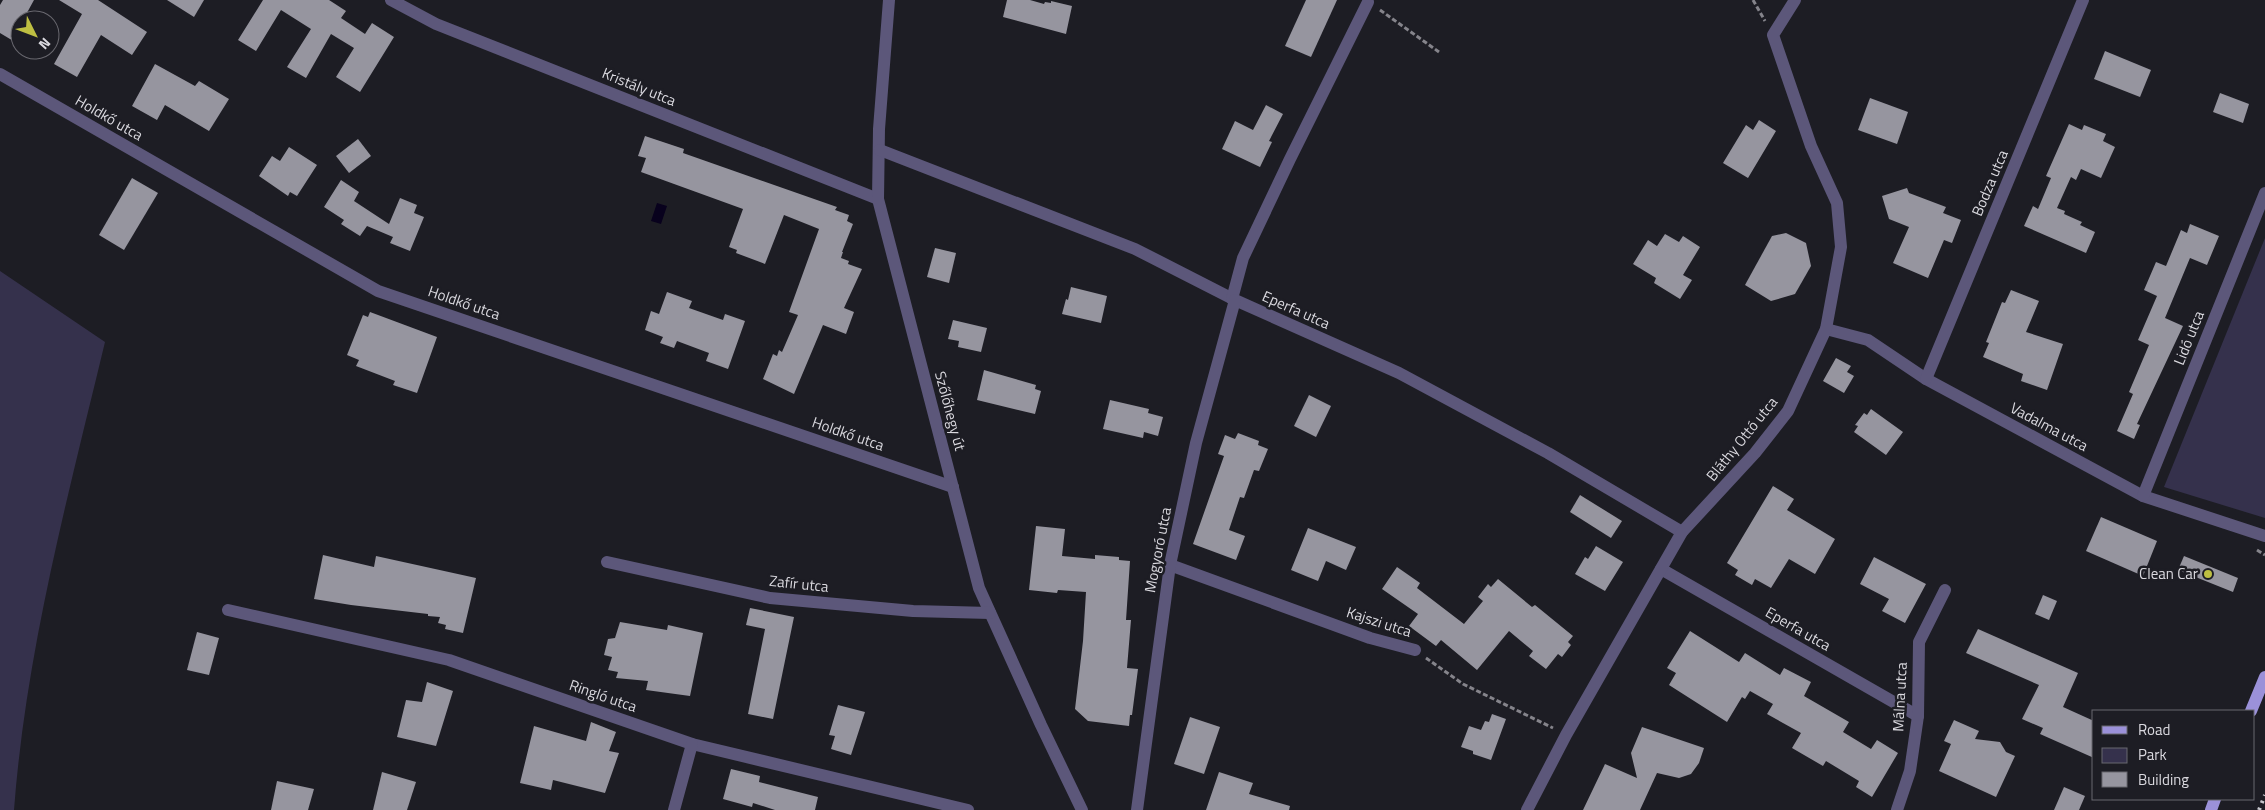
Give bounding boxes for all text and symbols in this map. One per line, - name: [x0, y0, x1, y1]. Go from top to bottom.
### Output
- north arrow: [10, 10, 60, 60]
- text: N: [34, 33, 56, 55]
- street label: Kristály utca: [599, 61, 680, 112]
- street label: Holdkő utca: [71, 89, 148, 146]
- street label: Bodza utca: [1965, 146, 2014, 220]
- street label: Holdkő utca: [425, 279, 504, 326]
- street label: Eperfa utca: [1259, 284, 1334, 335]
- street label: Lidó utca: [2167, 307, 2210, 369]
- street label: Szőlőhegy út: [929, 369, 972, 454]
- street label: Bláthy Ottó utca: [1700, 391, 1783, 486]
- street label: Vadalma utca: [2006, 396, 2093, 457]
- street label: Holdkő utca: [809, 410, 888, 457]
- street label: Mogyoró utca: [1138, 505, 1177, 595]
- place label: Clean Car: [2139, 562, 2198, 585]
- marker: Clean Car: [2202, 568, 2214, 580]
- street label: Zafír utca: [768, 569, 830, 598]
- street label: Kajszi utca: [1344, 600, 1415, 643]
- street label: Eperfa utca: [1761, 601, 1836, 657]
- street label: Málna utca: [1886, 661, 1913, 732]
- street label: Ringló utca: [566, 673, 641, 718]
- legend: [2092, 710, 2255, 800]
- text: Road: [2138, 718, 2170, 741]
- text: Park: [2138, 743, 2167, 766]
- text: Building: [2138, 768, 2189, 791]

